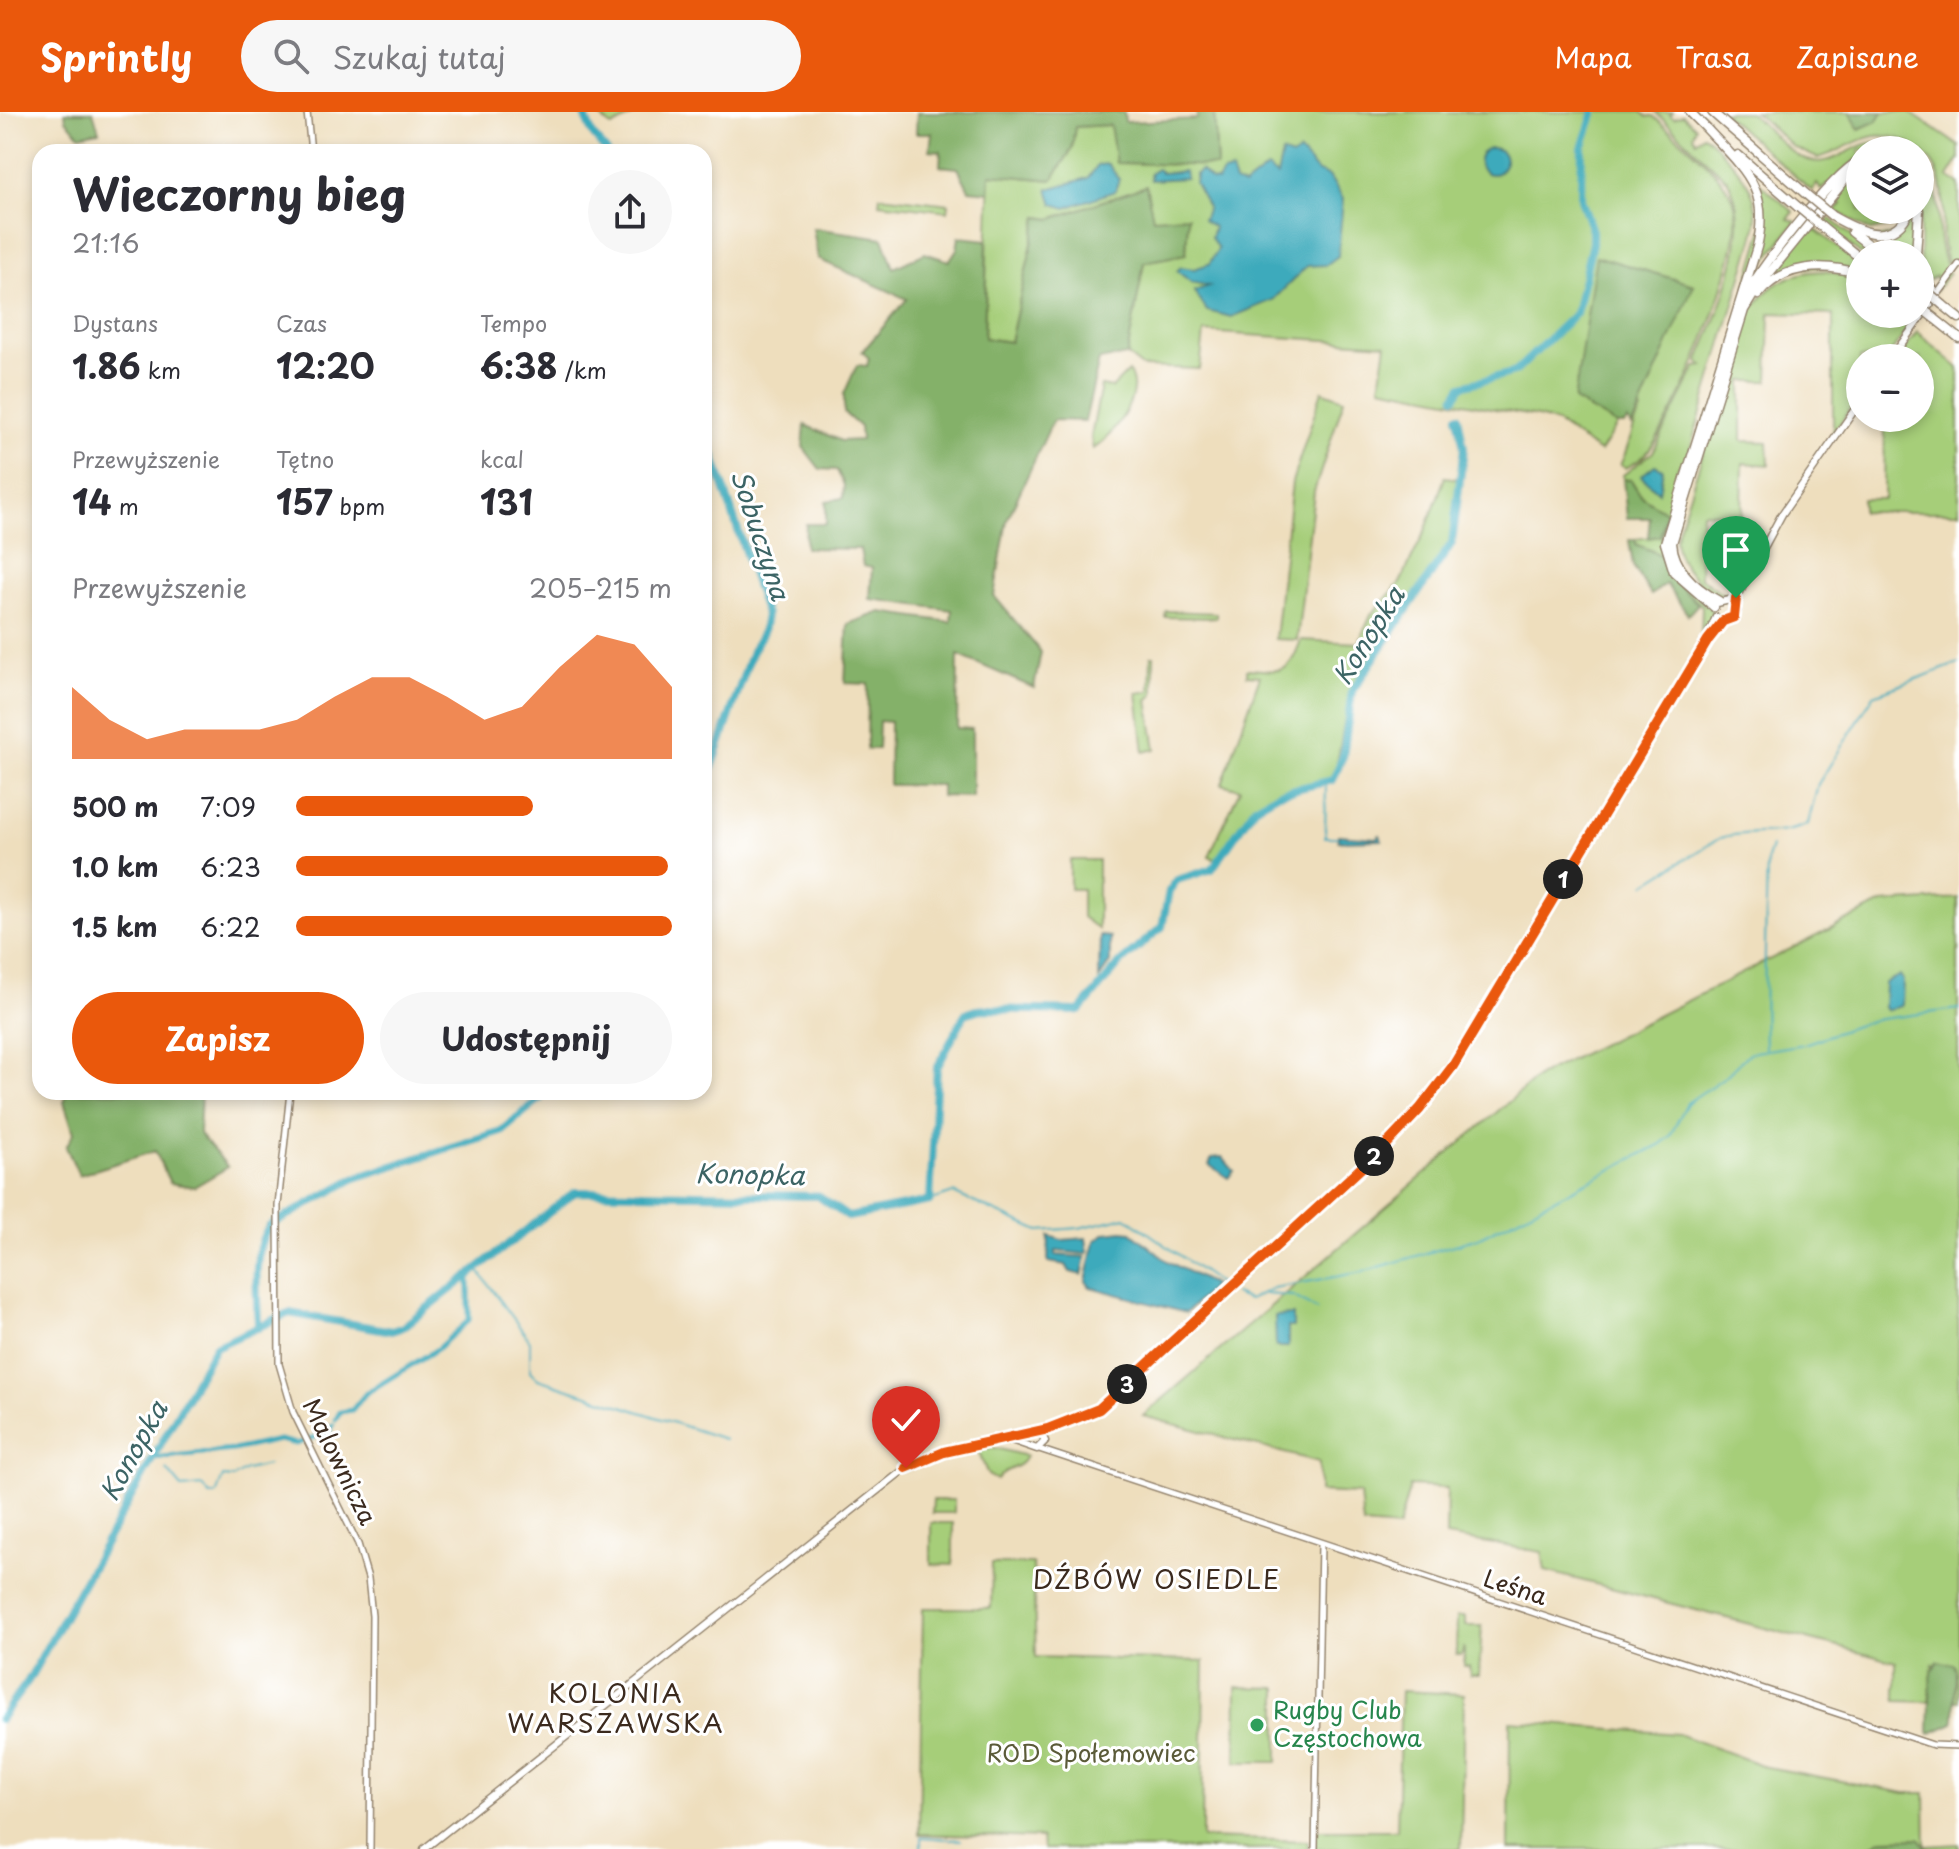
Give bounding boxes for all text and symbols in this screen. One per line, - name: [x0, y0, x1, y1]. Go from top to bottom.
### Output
- search box: [241, 20, 801, 92]
- text: Sprintly: [40, 28, 193, 85]
- icon: search: [269, 34, 313, 78]
- text: Szukaj tutaj: [333, 34, 506, 79]
- text: Mapa: [1555, 35, 1632, 78]
- text: Trasa: [1676, 35, 1752, 78]
- text: Zapisane: [1796, 35, 1919, 78]
- map controls: [1846, 136, 1934, 432]
- button: layers: [1846, 136, 1934, 224]
- text: Wieczorny bieg: [72, 160, 406, 226]
- button: share: [588, 170, 672, 254]
- text: 21:16: [72, 223, 139, 262]
- button: +: [1846, 240, 1934, 328]
- text: Dystans: [72, 306, 158, 339]
- text: Czas: [276, 306, 327, 339]
- text: Tempo: [480, 306, 547, 339]
- text: 1.86: [72, 339, 141, 391]
- text: 12:20: [276, 339, 375, 391]
- text: 6:38: [480, 339, 558, 391]
- button: −: [1846, 344, 1934, 432]
- text: km: [141, 353, 181, 386]
- text: /km: [558, 353, 607, 386]
- text: Przewyższenie: [72, 442, 220, 475]
- text: Tętno: [276, 442, 334, 475]
- text: kcal: [480, 442, 524, 475]
- water label: Sobuczyna: [722, 464, 801, 606]
- text: 14: [72, 475, 112, 527]
- text: 157: [276, 475, 332, 527]
- text: 131: [480, 475, 533, 527]
- text: m: [112, 489, 139, 522]
- text: bpm: [332, 489, 385, 522]
- pin: [1702, 516, 1770, 598]
- icon: arrive: [1714, 528, 1758, 572]
- text: Przewyższenie: [72, 568, 247, 607]
- text: 205–215 m: [529, 568, 672, 607]
- water label: Konopka: [1322, 578, 1414, 692]
- text: 500 m: [72, 787, 158, 826]
- text: 7:09: [200, 787, 256, 826]
- text: 1.0 km: [72, 847, 159, 886]
- text: 6:23: [200, 847, 261, 886]
- pin: 1: [1543, 859, 1583, 899]
- text: 1: [1558, 862, 1568, 895]
- text: 1.5 km: [72, 907, 158, 946]
- text: 6:22: [200, 907, 261, 946]
- button: Zapisz: [72, 992, 364, 1084]
- button: Udostępnij: [380, 992, 672, 1084]
- pin: 2: [1354, 1136, 1394, 1176]
- text: 2: [1366, 1139, 1382, 1172]
- water label: Konopka: [695, 1153, 806, 1194]
- pin: 3: [1107, 1364, 1147, 1404]
- text: 3: [1120, 1367, 1134, 1400]
- pin: [872, 1386, 940, 1468]
- street label: Malownicza: [295, 1392, 387, 1531]
- water label: Konopka: [89, 1393, 177, 1507]
- icon: check: [884, 1398, 928, 1442]
- district label: DŹBÓW OSIEDLE: [1033, 1559, 1281, 1598]
- street label: Leśna: [1479, 1559, 1552, 1613]
- district label: KOLONIA WARSZAWSKA: [507, 1673, 725, 1742]
- place label: Rugby Club Częstochowa: [1273, 1691, 1422, 1755]
- marker: Rugby Club Częstochowa: [1248, 1716, 1266, 1734]
- park label: ROD Społemowiec: [986, 1734, 1196, 1770]

